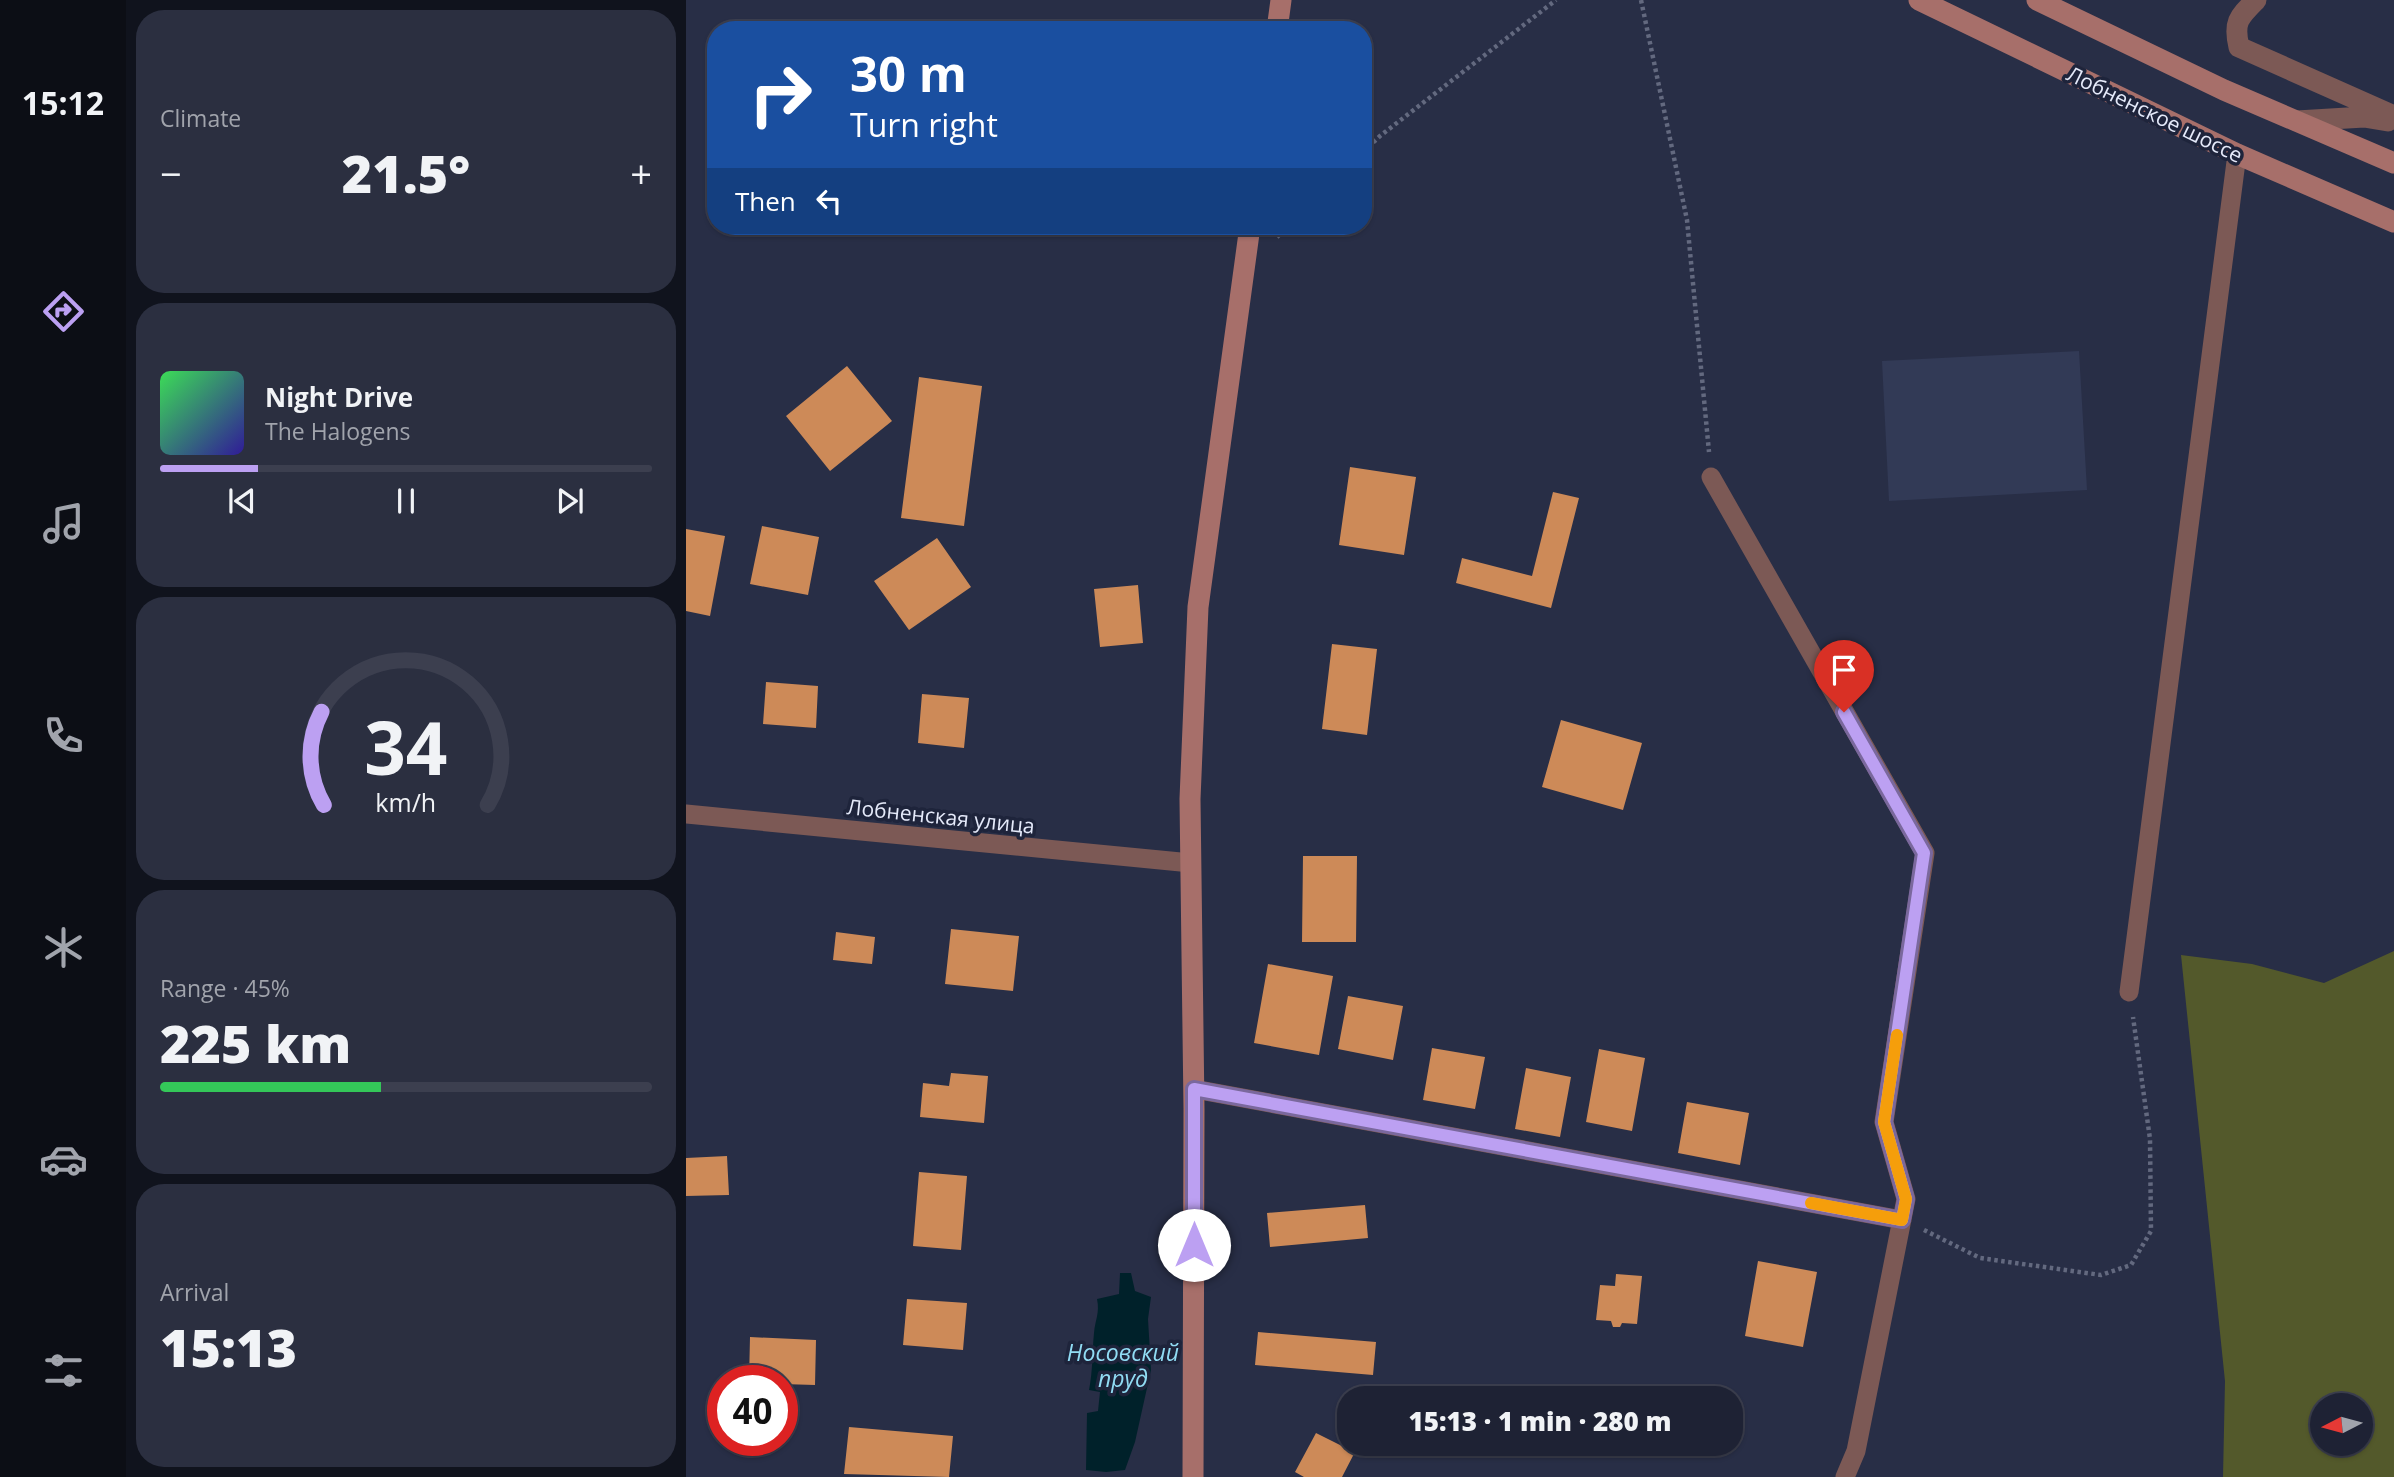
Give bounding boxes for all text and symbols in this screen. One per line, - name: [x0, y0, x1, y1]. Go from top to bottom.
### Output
- text: 30 m: [850, 40, 967, 106]
- icon: right: [735, 49, 826, 140]
- street label: Лобненское шоссе: [2062, 59, 2248, 169]
- text: 15:12: [22, 81, 104, 124]
- text: Climate: [160, 102, 241, 134]
- text: Turn right: [850, 103, 998, 146]
- text: 21.5°: [342, 137, 470, 208]
- text: −: [160, 147, 182, 199]
- text: +: [630, 147, 652, 199]
- icon: left: [810, 182, 848, 220]
- text: Then: [735, 183, 796, 219]
- icon: directions: [39, 287, 88, 336]
- text: Night Drive: [265, 379, 413, 415]
- text: The Halogens: [265, 415, 411, 447]
- icon: previous: [223, 482, 261, 520]
- icon: pause: [387, 482, 425, 520]
- icon: next: [551, 482, 589, 520]
- icon: music: [39, 499, 88, 548]
- pin: [1814, 640, 1874, 712]
- icon: arrive: [1825, 651, 1863, 689]
- text: 34: [364, 697, 448, 796]
- icon: phone: [39, 711, 88, 760]
- text: km/h: [376, 784, 436, 818]
- street label: Лобненская улица: [846, 792, 1036, 840]
- icon: climate: [39, 923, 88, 972]
- text: Range · 45%: [160, 972, 290, 1004]
- text: 225 km: [160, 1007, 351, 1078]
- icon: car: [39, 1135, 88, 1184]
- position arrow: [1157, 1208, 1231, 1282]
- text: Arrival: [160, 1276, 229, 1308]
- text: 15:13: [160, 1311, 297, 1382]
- water label: Носовский пруд: [1067, 1336, 1179, 1394]
- icon: filters: [39, 1346, 88, 1395]
- speed limit sign: 40: [707, 1365, 798, 1456]
- north arrow: [2310, 1393, 2373, 1456]
- map controls: [2310, 1393, 2373, 1456]
- text: 15:13 · 1 min · 280 m: [1409, 1403, 1671, 1439]

